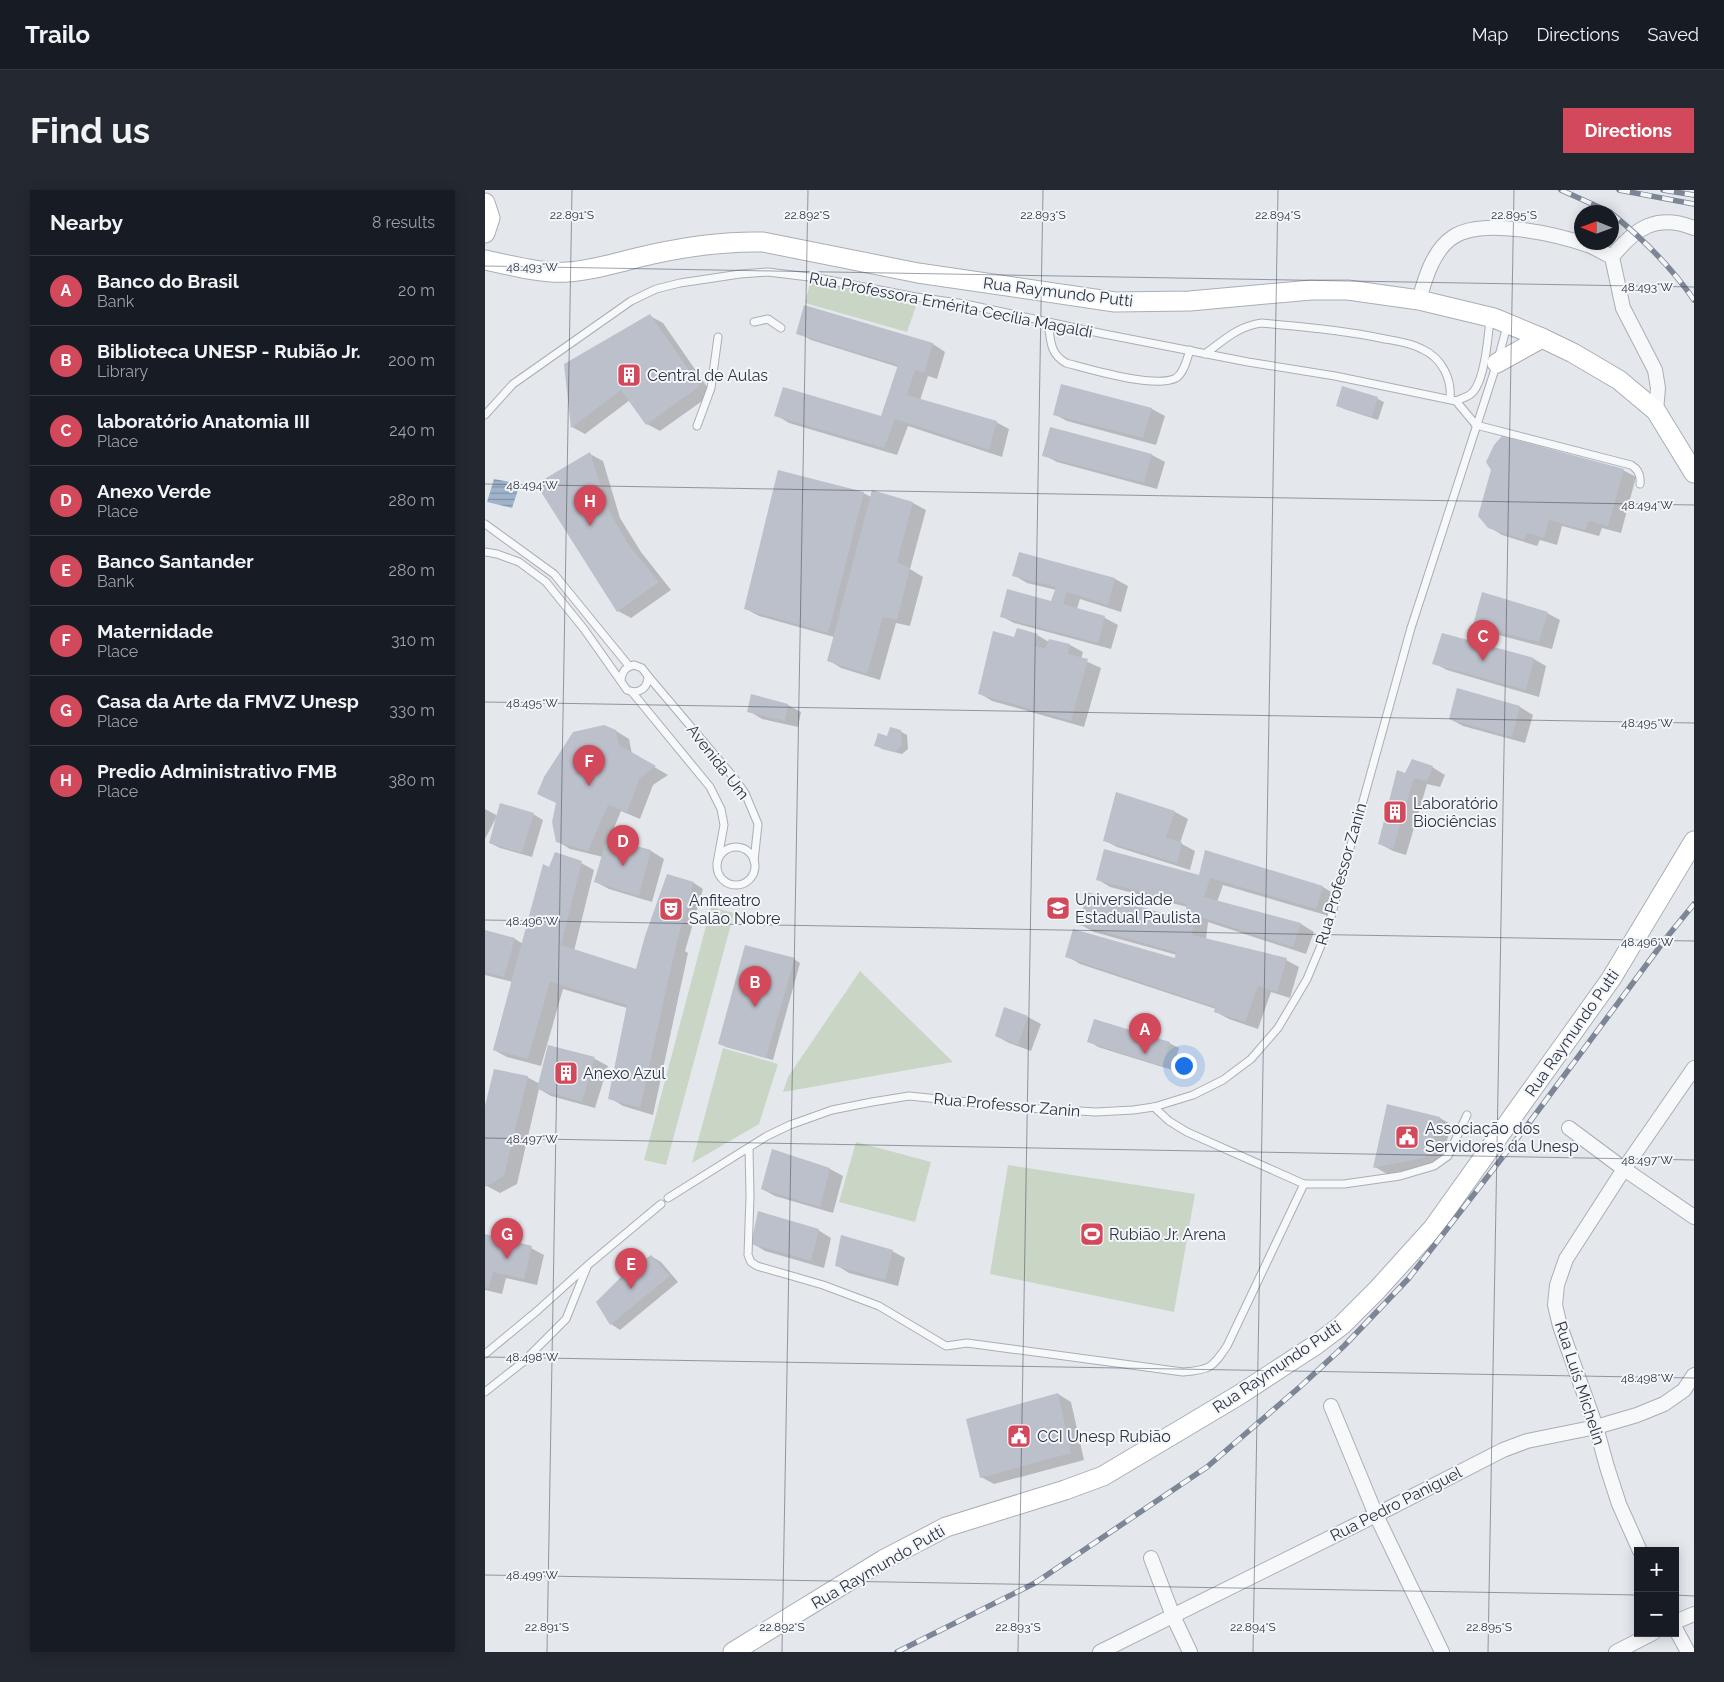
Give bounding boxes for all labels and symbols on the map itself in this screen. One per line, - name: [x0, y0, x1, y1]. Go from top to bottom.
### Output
- north arrow: [1574, 205, 1619, 250]
- text: 22.891°S: [550, 208, 594, 222]
- text: 22.892°S: [784, 208, 830, 222]
- text: 22.893°S: [1020, 208, 1066, 222]
- text: 22.894°S: [1255, 208, 1301, 222]
- text: 22.895°S: [1491, 208, 1537, 222]
- text: 48.493°W: [506, 260, 558, 274]
- street label: Rua Professora Emérita Cecília Magaldi: [808, 268, 1094, 342]
- street label: Rua Raymundo Putti: [982, 273, 1134, 311]
- text: 48.493°W: [1621, 280, 1673, 294]
- building icon: Central de Aulas: [616, 362, 642, 388]
- place label: Central de Aulas: [647, 366, 768, 385]
- text: 48.494°W: [506, 478, 558, 492]
- pin: H: [574, 485, 606, 526]
- text: 48.494°W: [1621, 498, 1673, 512]
- pin: C: [1467, 620, 1499, 661]
- text: 48.495°W: [506, 696, 558, 710]
- text: 48.495°W: [1621, 716, 1673, 730]
- street label: Avenida Um: [683, 721, 753, 803]
- pin: F: [573, 745, 605, 786]
- place label: Laboratório Biociências: [1413, 794, 1498, 831]
- building icon: Laboratório Biociências: [1382, 799, 1408, 825]
- street label: Rua Professor Zanin: [1312, 801, 1370, 947]
- pin: D: [607, 825, 639, 866]
- place label: Universidade Estadual Paulista: [1075, 890, 1200, 927]
- place label: Anfiteatro Salão Nobre: [689, 891, 780, 928]
- school or university icon: Universidade Estadual Paulista: [1045, 895, 1071, 921]
- theatre icon: Anfiteatro Salão Nobre: [658, 896, 684, 922]
- text: 48.496°W: [506, 914, 559, 928]
- text: 48.496°W: [1621, 935, 1674, 949]
- pin: B: [739, 966, 771, 1007]
- street label: Rua Raymundo Putti: [1521, 966, 1623, 1100]
- pin: A: [1129, 1013, 1161, 1054]
- your location: [1171, 1053, 1197, 1079]
- building icon: Anexo Azul: [553, 1060, 579, 1086]
- place label: Anexo Azul: [583, 1064, 666, 1083]
- street label: Rua Professor Zanin: [933, 1089, 1081, 1121]
- place label: Associação dos Servidores da Unesp: [1425, 1119, 1579, 1156]
- public building icon: Associação dos Servidores da Unesp: [1394, 1124, 1420, 1150]
- text: 48.497°W: [506, 1132, 558, 1146]
- text: 48.497°W: [1621, 1153, 1673, 1167]
- pin: G: [491, 1218, 523, 1259]
- sports icon: Rubião Jr. Arena: [1079, 1221, 1105, 1247]
- place label: Rubião Jr. Arena: [1109, 1225, 1226, 1244]
- pin: E: [615, 1248, 647, 1289]
- street label: Rua Raymundo Putti: [1209, 1317, 1345, 1417]
- street label: Rua Luís Michelin: [1551, 1319, 1609, 1447]
- text: 48.498°W: [506, 1350, 559, 1364]
- text: 48.498°W: [1621, 1371, 1674, 1385]
- public building icon: CCI Unesp Rubião: [1006, 1423, 1032, 1449]
- place label: CCI Unesp Rubião: [1037, 1427, 1171, 1446]
- street label: Rua Pedro Paniguel: [1327, 1462, 1466, 1545]
- street label: Rua Raymundo Putti: [808, 1521, 948, 1613]
- text: 48.499°W: [506, 1568, 558, 1582]
- text: 22.891°S: [525, 1620, 569, 1634]
- text: 22.892°S: [759, 1620, 805, 1634]
- text: 22.893°S: [995, 1620, 1041, 1634]
- text: 22.894°S: [1230, 1620, 1276, 1634]
- text: 22.895°S: [1466, 1620, 1512, 1634]

